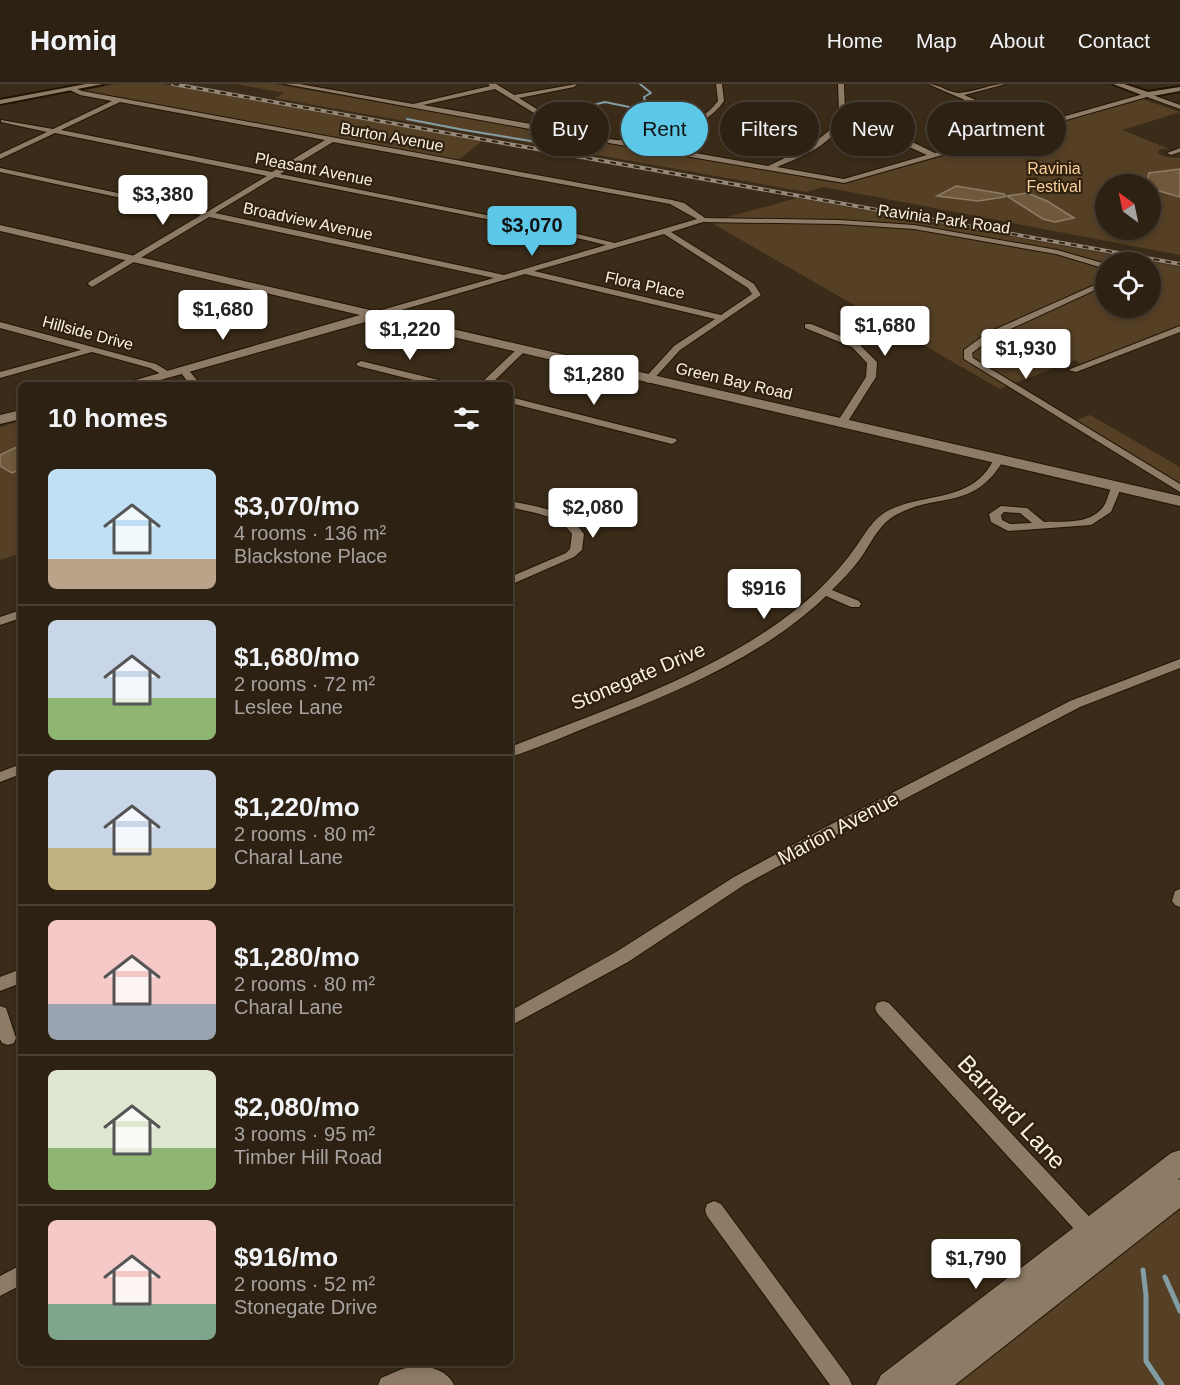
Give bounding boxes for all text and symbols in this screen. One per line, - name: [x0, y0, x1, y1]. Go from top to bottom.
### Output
- text: Homiq: [30, 25, 117, 56]
- text: Home: [827, 29, 883, 52]
- text: Map: [916, 29, 957, 52]
- text: About: [990, 29, 1045, 52]
- text: Contact: [1078, 29, 1150, 52]
- chip: Buy: [531, 102, 609, 156]
- chip: Rent: [621, 102, 708, 156]
- chip: Filters: [720, 102, 819, 156]
- chip: New: [831, 102, 915, 156]
- chip: Apartment: [927, 102, 1066, 156]
- street label: Burton Avenue: [339, 120, 445, 154]
- street label: Pleasant Avenue: [254, 149, 375, 189]
- park label: Ravinia Festival: [1026, 160, 1082, 195]
- north arrow: [1095, 174, 1161, 240]
- map controls: [1095, 174, 1161, 318]
- pin: $3,380: [114, 175, 212, 226]
- text: $3,380: [132, 183, 194, 205]
- street label: Broadview Avenue: [242, 199, 375, 243]
- street label: Ravinia Park Road: [877, 201, 1011, 237]
- pin: $3,070: [483, 206, 581, 257]
- text: $3,070: [501, 214, 563, 236]
- button: locate: [1095, 252, 1161, 318]
- street label: Flora Place: [604, 268, 686, 302]
- pin: $1,680: [174, 290, 272, 341]
- text: $1,680: [192, 298, 254, 320]
- pin: $1,680: [836, 306, 934, 357]
- pin: $1,220: [361, 310, 459, 361]
- street label: Hillside Drive: [41, 313, 135, 353]
- text: $1,680: [854, 314, 916, 336]
- text: $1,220: [379, 318, 441, 340]
- pin: $1,930: [977, 329, 1075, 380]
- text: $1,930: [995, 337, 1057, 359]
- pin: $1,280: [545, 355, 643, 406]
- street label: Green Bay Road: [674, 359, 794, 403]
- text: $1,280: [563, 363, 625, 385]
- icon: filters: [450, 402, 483, 435]
- text: 10 homes: [48, 403, 168, 433]
- pin: $2,080: [544, 488, 642, 539]
- text: $3,070/mo: [234, 491, 360, 521]
- icon: home: [96, 493, 168, 565]
- text: $2,080: [562, 496, 624, 518]
- text: 4 rooms · 136 m²: [234, 522, 386, 544]
- text: Blackstone Place: [234, 545, 387, 567]
- pin: $916: [728, 569, 800, 620]
- text: $916: [742, 577, 786, 599]
- street label: Stonegate Drive: [568, 638, 708, 714]
- text: $1,680/mo: [234, 642, 360, 672]
- icon: home: [96, 644, 168, 716]
- text: 2 rooms · 72 m²: [234, 673, 375, 695]
- text: Leslee Lane: [234, 696, 343, 718]
- street label: Marion Avenue: [774, 787, 902, 869]
- text: $1,220/mo: [234, 792, 360, 822]
- icon: home: [96, 794, 168, 866]
- text: 2 rooms · 80 m²: [234, 823, 375, 845]
- text: Charal Lane: [234, 846, 343, 868]
- text: $1,280/mo: [234, 942, 360, 972]
- icon: home: [96, 944, 168, 1016]
- text: 2 rooms · 80 m²: [234, 973, 375, 995]
- text: Charal Lane: [234, 996, 343, 1018]
- street label: Barnard Lane: [953, 1050, 1071, 1174]
- text: $2,080/mo: [234, 1092, 360, 1122]
- icon: home: [96, 1094, 168, 1166]
- text: 3 rooms · 95 m²: [234, 1123, 375, 1145]
- text: Timber Hill Road: [234, 1146, 382, 1168]
- pin: $1,790: [927, 1239, 1025, 1290]
- text: $916/mo: [234, 1242, 338, 1272]
- icon: home: [96, 1244, 168, 1316]
- text: $1,790: [945, 1247, 1007, 1269]
- text: 2 rooms · 52 m²: [234, 1273, 375, 1295]
- text: Stonegate Drive: [234, 1296, 377, 1318]

